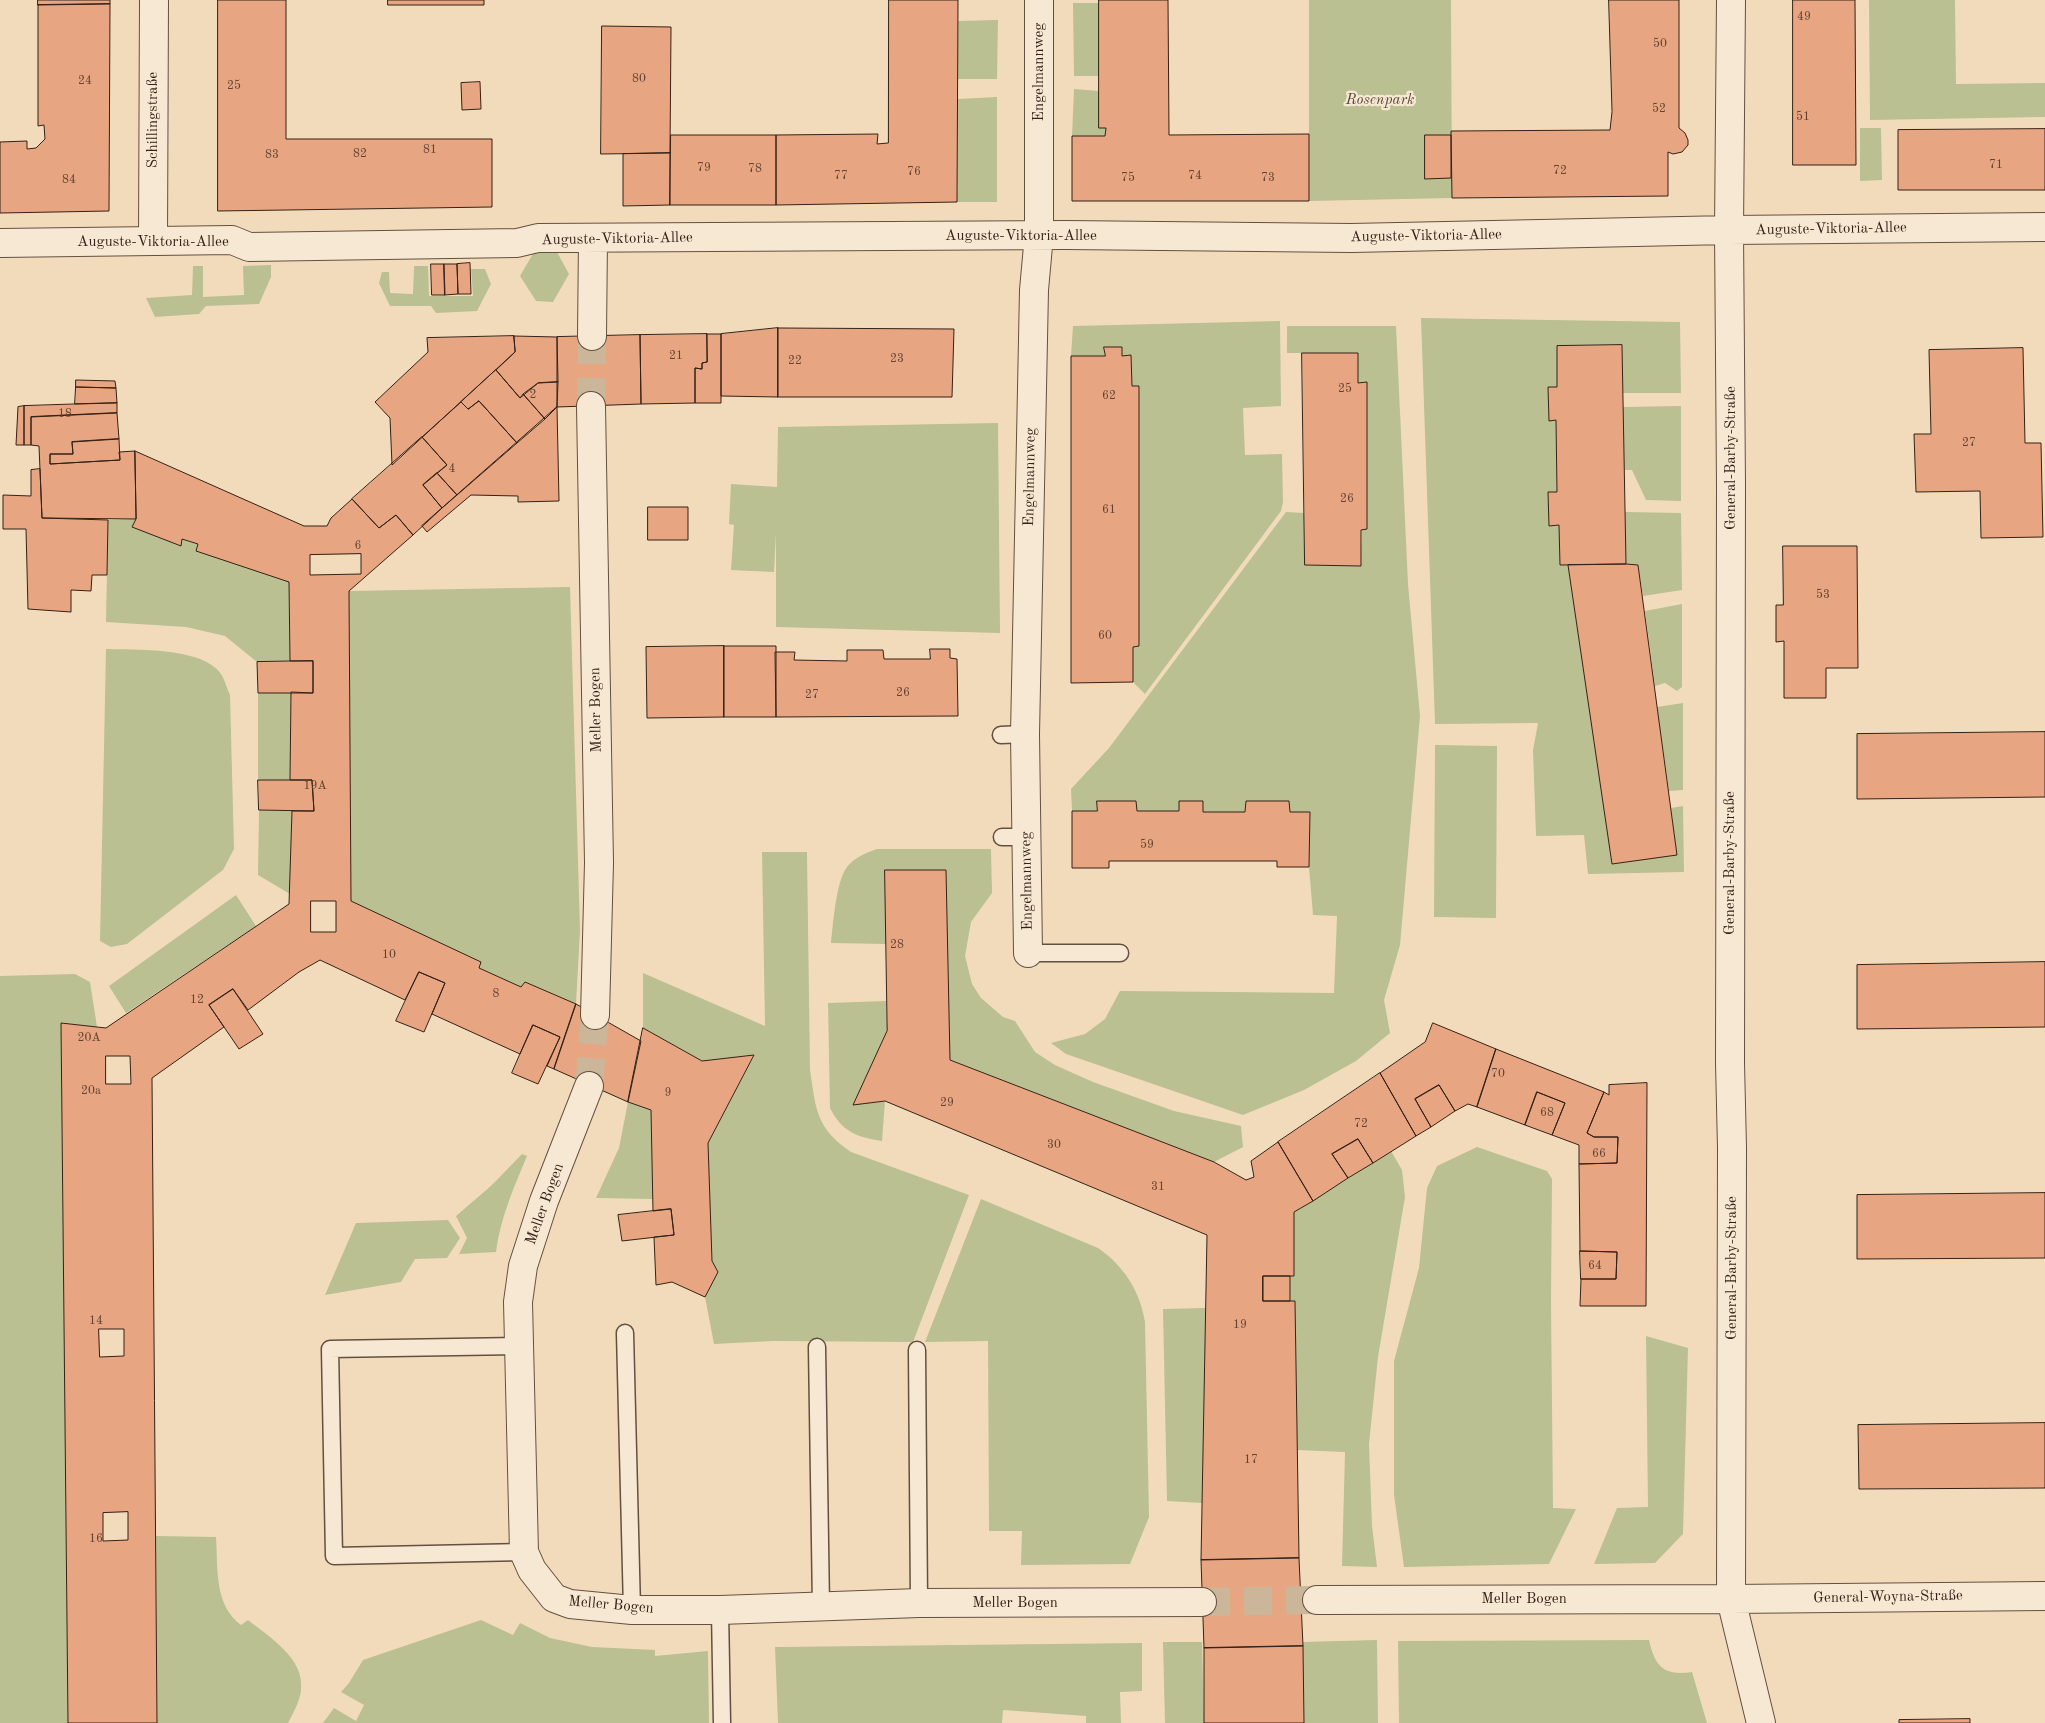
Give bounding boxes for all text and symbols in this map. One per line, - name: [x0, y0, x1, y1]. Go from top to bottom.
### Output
- house number: 49: [1797, 10, 1811, 24]
- street label: Engelmannweg: [1030, 23, 1048, 121]
- house number: 50: [1653, 37, 1667, 51]
- street label: Schillingstraße: [144, 72, 162, 168]
- house number: 80: [632, 72, 646, 86]
- house number: 24: [78, 74, 92, 88]
- house number: 25: [227, 79, 241, 93]
- park label: Rosenpark: [1346, 91, 1414, 109]
- house number: 52: [1652, 102, 1666, 116]
- house number: 51: [1796, 110, 1810, 124]
- house number: 81: [423, 143, 437, 157]
- house number: 82: [353, 147, 367, 161]
- house number: 83: [265, 148, 279, 162]
- house number: 71: [1989, 158, 2003, 172]
- house number: 79: [697, 161, 711, 175]
- house number: 78: [748, 162, 762, 176]
- house number: 72: [1553, 164, 1567, 178]
- house number: 76: [907, 165, 921, 179]
- house number: 77: [834, 169, 848, 183]
- house number: 74: [1188, 169, 1202, 183]
- house number: 75: [1121, 171, 1135, 185]
- house number: 73: [1261, 171, 1275, 185]
- house number: 84: [62, 173, 76, 187]
- street label: Auguste-Viktoria-Allee: [1755, 219, 1907, 239]
- street label: Auguste-Viktoria-Allee: [1350, 226, 1502, 246]
- street label: Auguste-Viktoria-Allee: [945, 227, 1097, 245]
- street label: Auguste-Viktoria-Allee: [541, 229, 693, 249]
- street label: Auguste-Viktoria-Allee: [77, 233, 229, 251]
- house number: 21: [669, 349, 683, 363]
- house number: 23: [890, 352, 904, 366]
- house number: 22: [788, 354, 802, 368]
- house number: 25: [1338, 382, 1352, 396]
- street label: General-Barby-Straße: [1722, 386, 1740, 530]
- house number: 2: [530, 388, 536, 402]
- house number: 62: [1102, 389, 1116, 403]
- house number: 18: [58, 407, 72, 421]
- street label: Engelmannweg: [1020, 427, 1040, 527]
- house number: 27: [1962, 436, 1976, 450]
- house number: 4: [449, 462, 455, 476]
- house number: 26: [1340, 492, 1354, 506]
- house number: 61: [1102, 503, 1116, 517]
- house number: 6: [355, 539, 361, 553]
- house number: 53: [1816, 588, 1830, 602]
- house number: 60: [1098, 629, 1112, 643]
- street label: Meller Bogen: [586, 667, 606, 753]
- house number: 26: [896, 686, 910, 700]
- house number: 27: [805, 688, 819, 702]
- house number: 19A: [303, 779, 327, 793]
- street label: General-Barby-Straße: [1721, 791, 1739, 935]
- street label: Engelmannweg: [1017, 831, 1037, 931]
- house number: 59: [1140, 838, 1154, 852]
- house number: 28: [890, 938, 904, 952]
- house number: 10: [382, 948, 396, 962]
- house number: 8: [493, 987, 499, 1001]
- house number: 12: [190, 993, 204, 1007]
- house number: 20A: [77, 1031, 101, 1045]
- house number: 70: [1491, 1067, 1505, 1081]
- house number: 20a: [81, 1084, 101, 1098]
- house number: 9: [665, 1086, 671, 1100]
- house number: 29: [940, 1096, 954, 1110]
- house number: 68: [1540, 1106, 1554, 1120]
- house number: 72: [1354, 1117, 1368, 1131]
- house number: 30: [1047, 1138, 1061, 1152]
- house number: 66: [1592, 1147, 1606, 1161]
- street label: Meller Bogen: [522, 1161, 568, 1247]
- house number: 31: [1151, 1180, 1165, 1194]
- street label: General-Barby-Straße: [1723, 1196, 1741, 1340]
- house number: 64: [1588, 1259, 1602, 1273]
- house number: 14: [89, 1314, 103, 1328]
- house number: 19: [1233, 1318, 1247, 1332]
- house number: 17: [1244, 1453, 1258, 1467]
- house number: 16: [89, 1532, 103, 1546]
- street label: General-Woyna-Straße: [1813, 1587, 1963, 1607]
- street label: Meller Bogen: [1481, 1590, 1567, 1608]
- street label: Meller Bogen: [568, 1592, 654, 1618]
- street label: Meller Bogen: [972, 1594, 1058, 1612]

